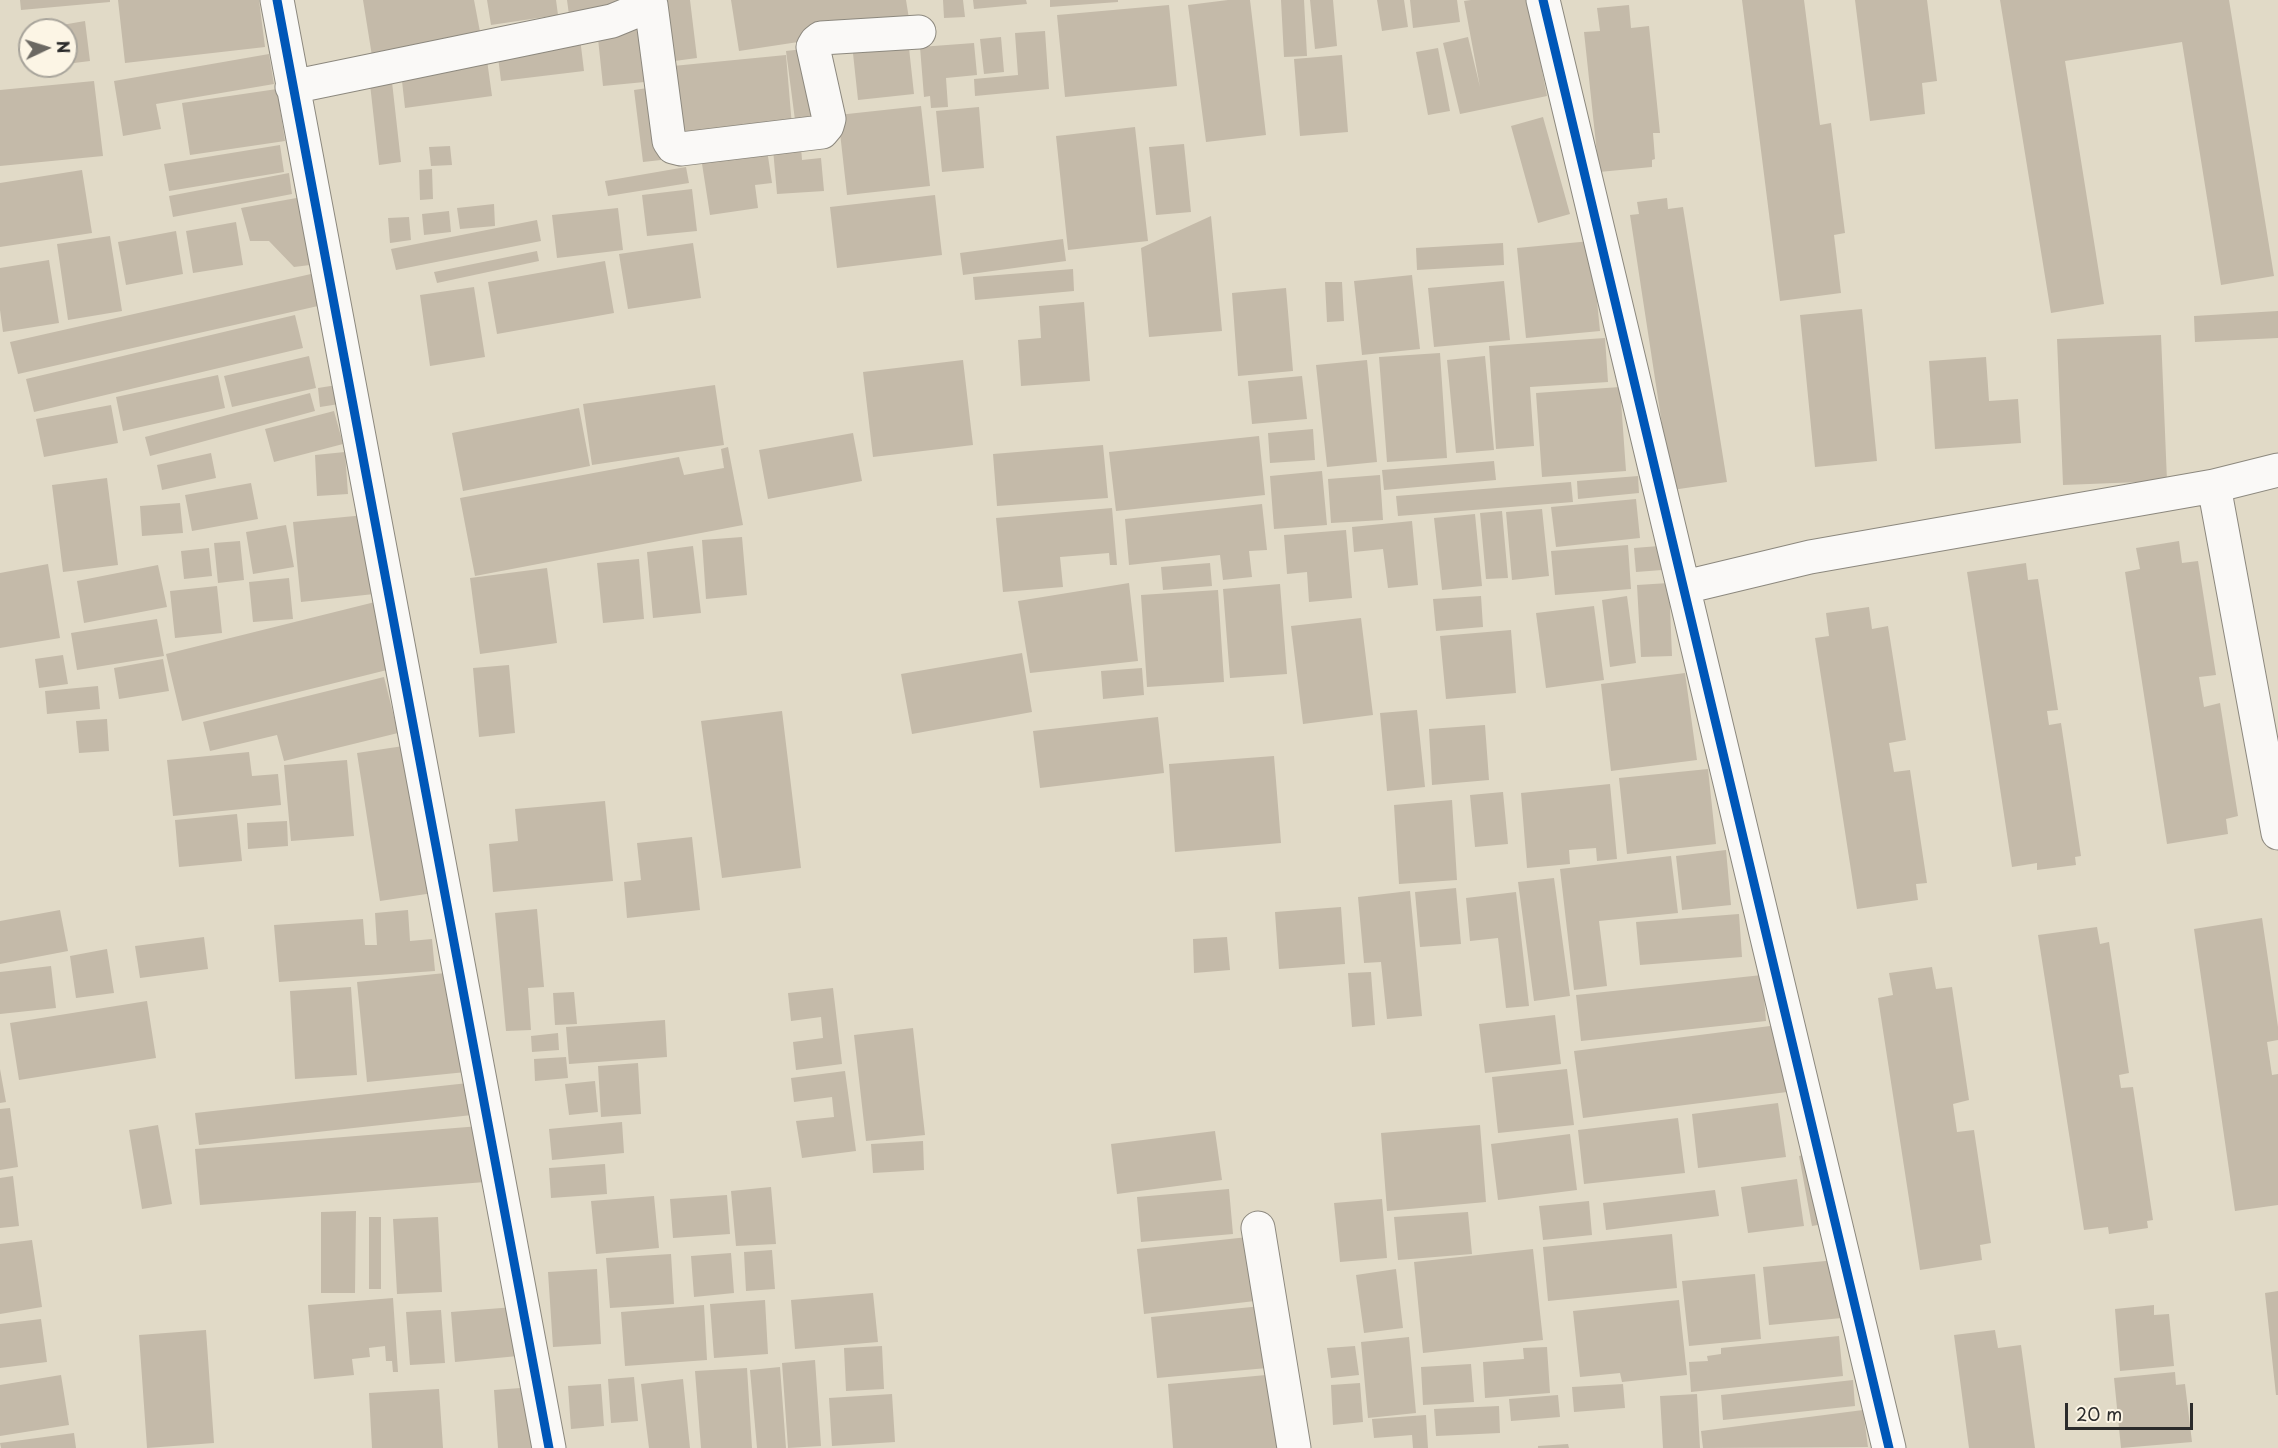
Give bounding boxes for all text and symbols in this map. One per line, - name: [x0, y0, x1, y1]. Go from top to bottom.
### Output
- north arrow: [18, 18, 78, 78]
- text: N: [52, 40, 76, 54]
- scale bar: [2068, 1391, 2196, 1429]
- text: 20 m: [2076, 1400, 2122, 1427]

